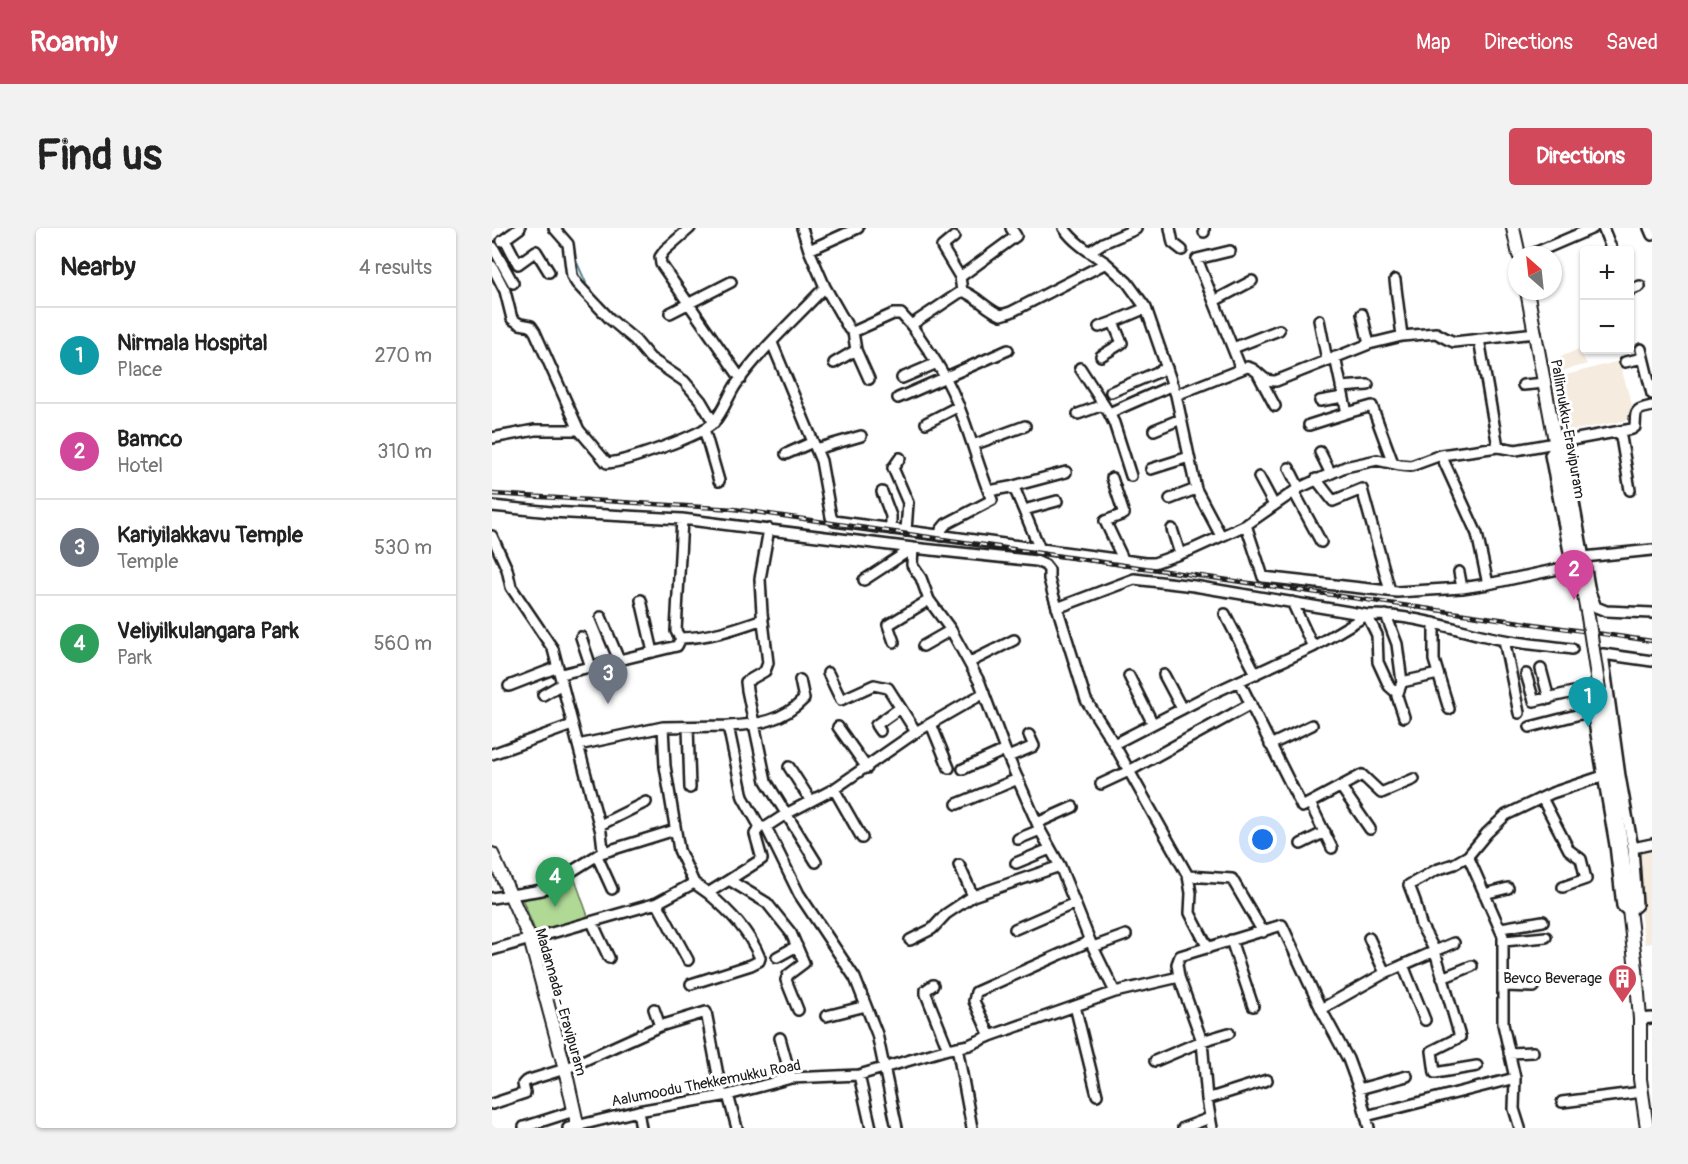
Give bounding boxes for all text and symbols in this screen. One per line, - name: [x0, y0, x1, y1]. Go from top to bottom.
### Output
- text: Roamly: [30, 25, 118, 60]
- text: Map: [1416, 29, 1451, 56]
- text: Directions: [1484, 29, 1573, 56]
- text: Saved: [1606, 29, 1658, 56]
- button: Directions: [1509, 128, 1652, 185]
- text: Find us: [36, 130, 162, 182]
- north arrow: [1508, 246, 1562, 300]
- map controls: [1580, 246, 1634, 354]
- button: +: [1580, 246, 1634, 300]
- text: Nearby: [60, 251, 136, 283]
- text: 4 results: [359, 255, 432, 280]
- button: −: [1580, 300, 1634, 354]
- text: Nirmala Hospital: [117, 329, 268, 357]
- text: 1: [76, 343, 83, 368]
- text: 270 m: [374, 343, 432, 368]
- text: Place: [117, 357, 162, 382]
- street label: Pallimukku-Eravipuram: [1546, 358, 1589, 500]
- text: Bamco: [117, 425, 182, 453]
- text: 2: [74, 439, 85, 464]
- text: 310 m: [377, 439, 432, 464]
- text: Hotel: [117, 453, 163, 478]
- text: Kariyilakkavu Temple: [117, 521, 303, 549]
- text: 3: [74, 535, 85, 560]
- text: 530 m: [374, 535, 432, 560]
- text: Temple: [117, 549, 178, 574]
- pin: 2: [1554, 550, 1594, 600]
- text: Veliyilkulangara Park: [117, 617, 299, 645]
- text: 4: [74, 631, 85, 656]
- text: 560 m: [374, 631, 432, 656]
- text: Park: [117, 645, 152, 670]
- pin: 3: [588, 654, 628, 704]
- pin: 1: [1568, 678, 1608, 727]
- your location: [1248, 825, 1277, 854]
- pin: 4: [536, 858, 574, 907]
- street label: Madannada - Eravipuram: [530, 926, 591, 1078]
- building icon: Bevco Beverage: [1607, 962, 1639, 1004]
- place label: Bevco Beverage: [1503, 969, 1603, 988]
- street label: Aalumoodu Thekkemukku Road: [610, 1056, 803, 1111]

